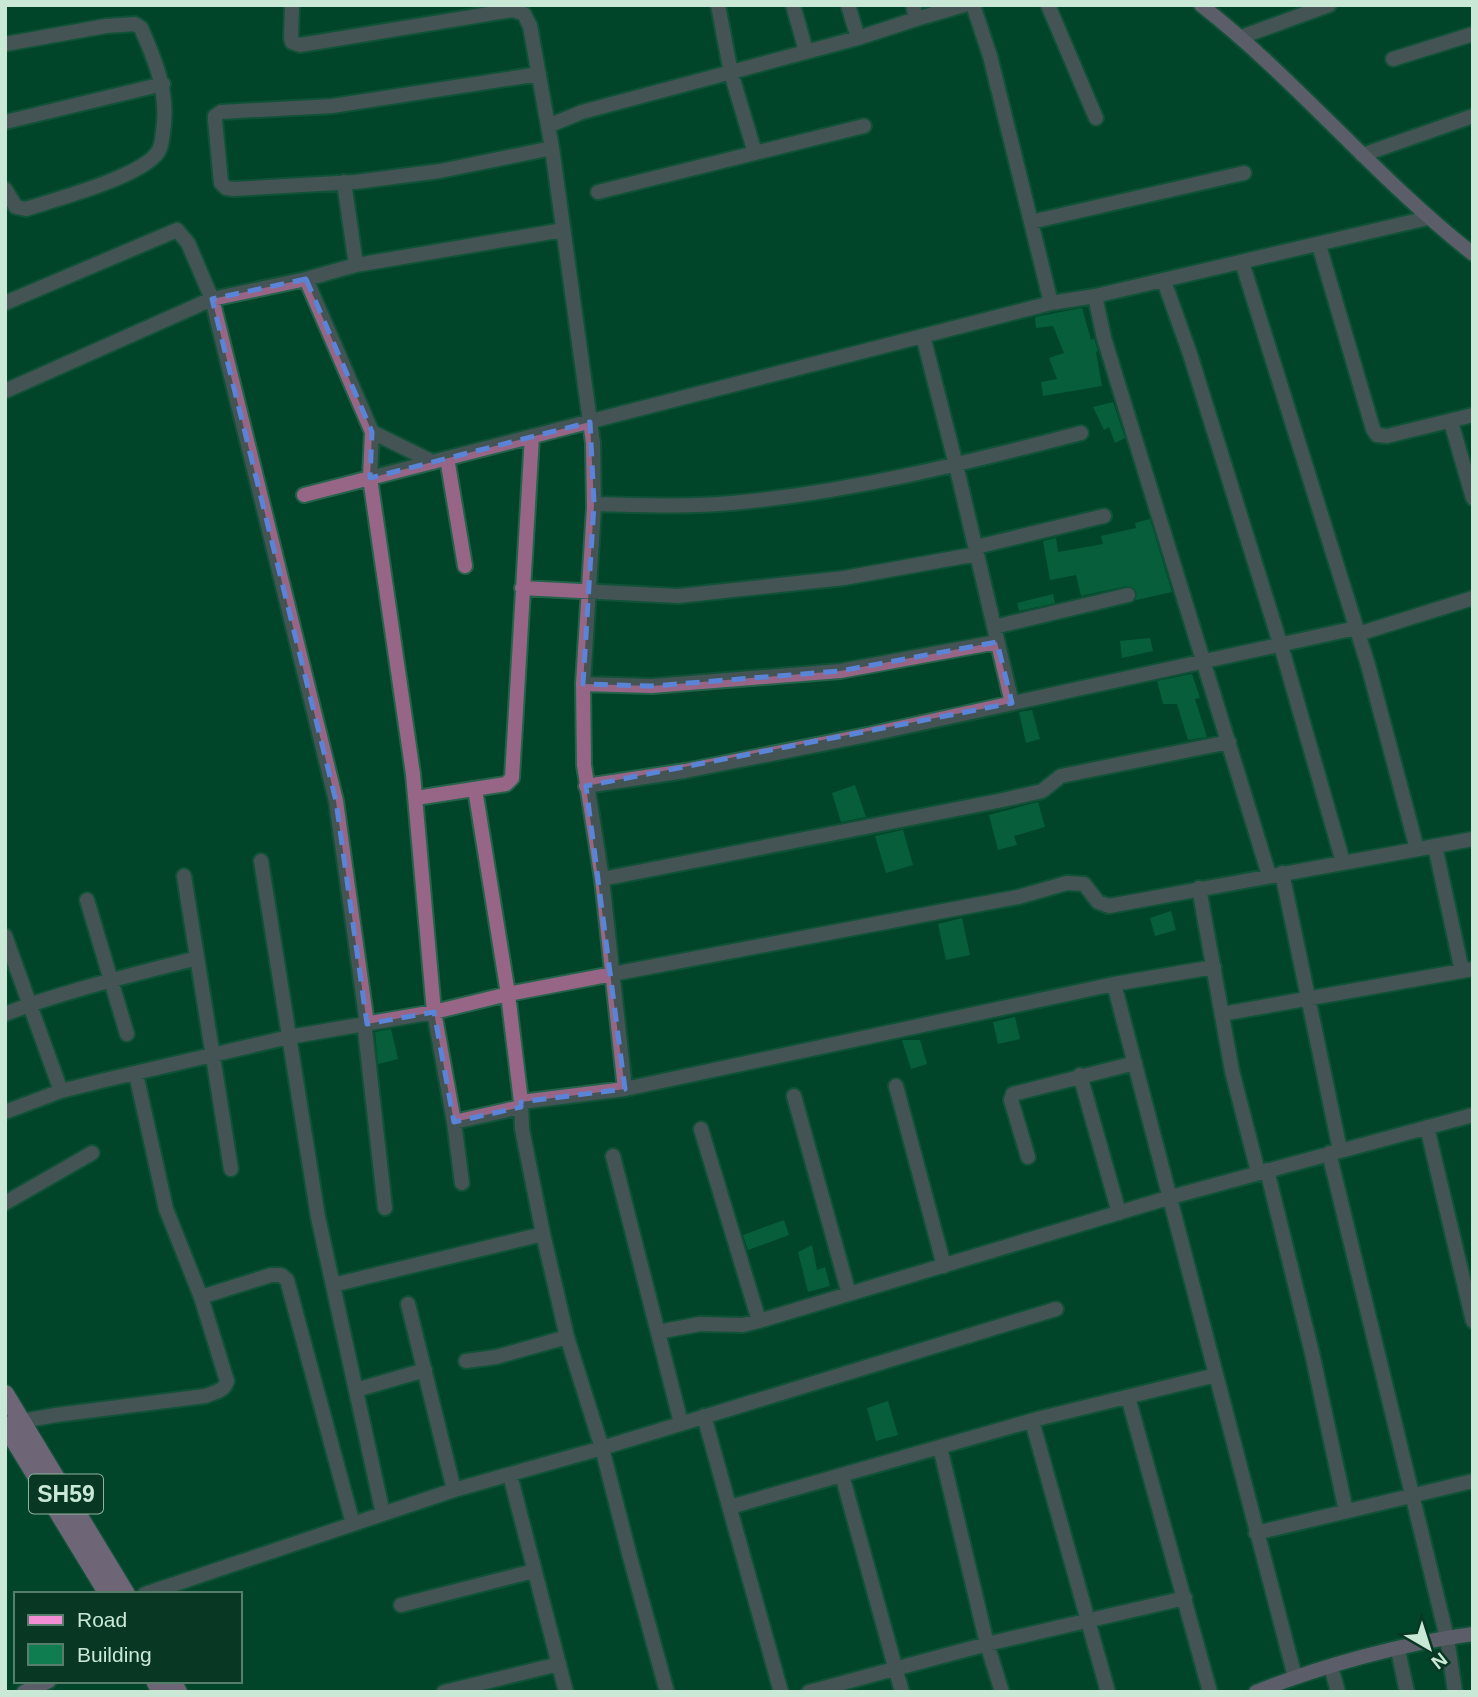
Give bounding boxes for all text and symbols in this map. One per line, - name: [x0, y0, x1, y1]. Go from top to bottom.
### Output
- road number: SH59: [29, 1474, 103, 1513]
- legend: [14, 1592, 242, 1683]
- text: Road: [77, 1608, 127, 1631]
- north arrow: [1394, 1613, 1464, 1683]
- text: Building: [77, 1643, 152, 1666]
- text: N: [1427, 1648, 1451, 1673]

